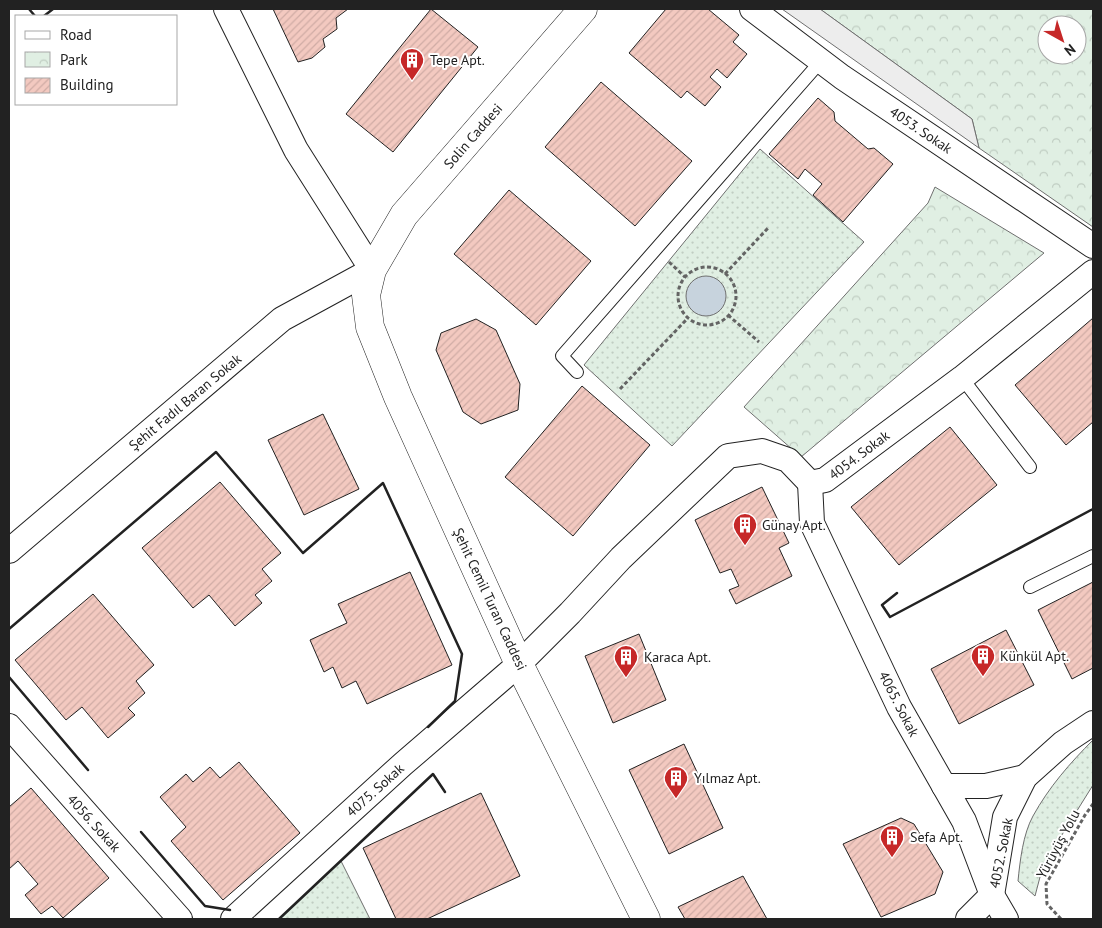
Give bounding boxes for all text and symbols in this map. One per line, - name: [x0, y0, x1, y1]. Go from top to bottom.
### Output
- legend: [15, 15, 178, 105]
- north arrow: [1037, 15, 1087, 65]
- text: Road: [60, 25, 92, 44]
- text: N: [1061, 40, 1079, 60]
- building icon: Tepe Apt.: [399, 47, 425, 81]
- text: Park: [60, 50, 88, 69]
- place label: Tepe Apt.: [430, 51, 485, 69]
- text: Building: [60, 75, 114, 94]
- street label: Solin Caddesi: [440, 100, 506, 172]
- street label: 4053. Sokak: [886, 103, 956, 158]
- street label: Şehit Fadıl Baran Sokak: [125, 350, 245, 454]
- street label: 4054. Sokak: [825, 426, 893, 484]
- building icon: Günay Apt.: [732, 512, 758, 546]
- place label: Günay Apt.: [762, 516, 826, 534]
- street label: Şehit Cemil Turan Caddesi: [449, 525, 531, 673]
- building icon: Künkül Apt.: [970, 643, 996, 677]
- building icon: Karaca Apt.: [613, 644, 639, 678]
- place label: Künkül Apt.: [1000, 647, 1069, 665]
- place label: Karaca Apt.: [644, 648, 711, 666]
- street label: 4065. Sokak: [875, 668, 923, 740]
- street label: 4075. Sokak: [342, 759, 408, 821]
- building icon: Yılmaz Apt.: [663, 765, 689, 799]
- place label: Yılmaz Apt.: [694, 769, 761, 787]
- street label: 4056. Sokak: [63, 790, 125, 856]
- street label: Yürüyüş Yolu: [1032, 806, 1084, 882]
- street label: 4052. Sokak: [985, 816, 1017, 890]
- building icon: Sefa Apt.: [879, 824, 905, 858]
- place label: Sefa Apt.: [910, 828, 963, 846]

